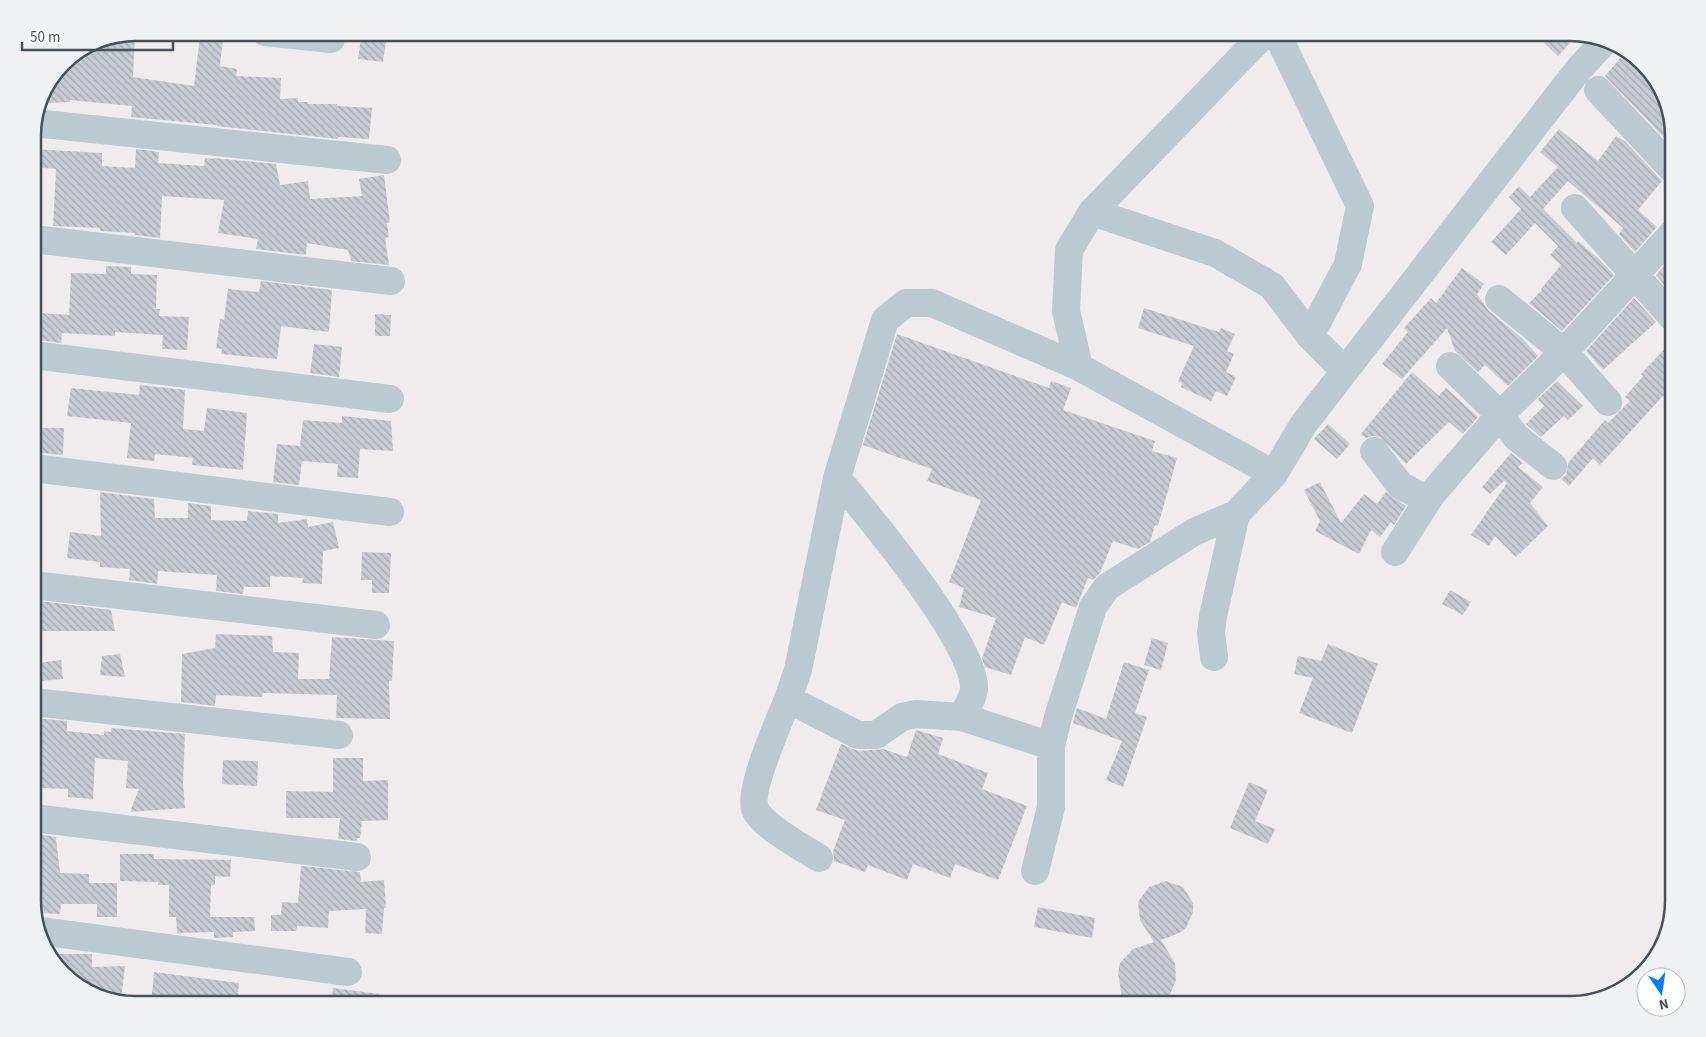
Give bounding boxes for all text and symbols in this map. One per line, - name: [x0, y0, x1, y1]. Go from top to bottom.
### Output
- scale bar: [22, 20, 174, 52]
- text: 50 m: [30, 27, 60, 48]
- north arrow: [1636, 967, 1686, 1017]
- text: N: [1657, 993, 1670, 1014]

